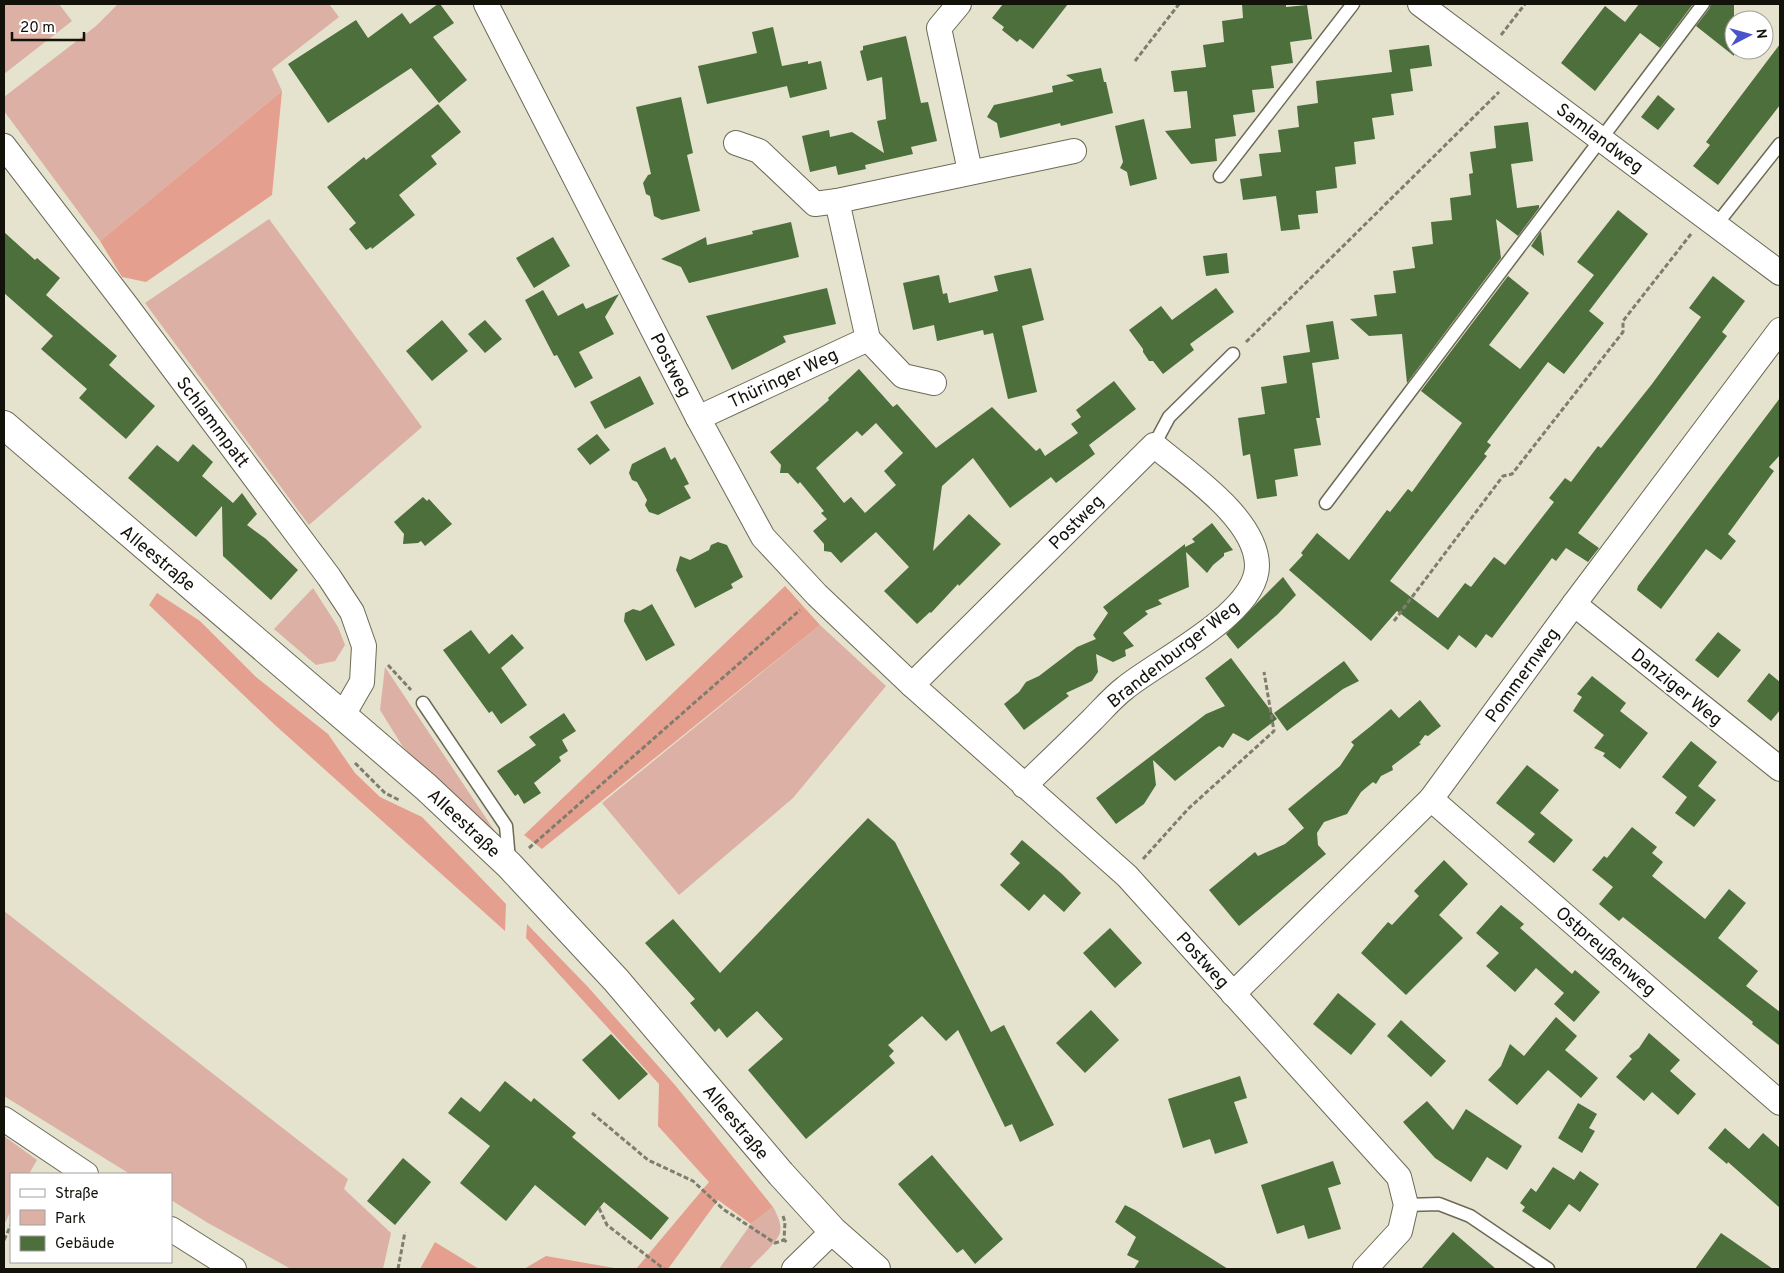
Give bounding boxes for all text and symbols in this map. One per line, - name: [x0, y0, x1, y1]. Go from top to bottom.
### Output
- scale bar: [12, 10, 85, 42]
- north arrow: [1724, 10, 1774, 60]
- text: 20 m: [20, 19, 55, 38]
- text: N: [1751, 28, 1769, 40]
- street label: Samlandweg: [1551, 99, 1647, 180]
- street label: Postweg: [644, 330, 696, 402]
- street label: Thüringer Weg: [725, 344, 842, 415]
- street label: Schlammpatt: [170, 373, 253, 473]
- street label: Postweg: [1045, 491, 1110, 556]
- street label: Alleestraße: [115, 521, 199, 597]
- street label: Brandenburger Weg: [1103, 596, 1245, 714]
- street label: Pommernweg: [1481, 624, 1565, 728]
- street label: Danziger Weg: [1626, 644, 1726, 732]
- street label: Alleestraße: [422, 785, 504, 864]
- street label: Ostpreußenweg: [1550, 902, 1660, 1002]
- street label: Postweg: [1170, 928, 1233, 994]
- street label: Alleestraße: [697, 1081, 773, 1165]
- legend: [10, 1173, 172, 1263]
- text: Straße: [55, 1185, 99, 1204]
- text: Park: [55, 1210, 86, 1229]
- text: Gebäude: [55, 1235, 115, 1254]

